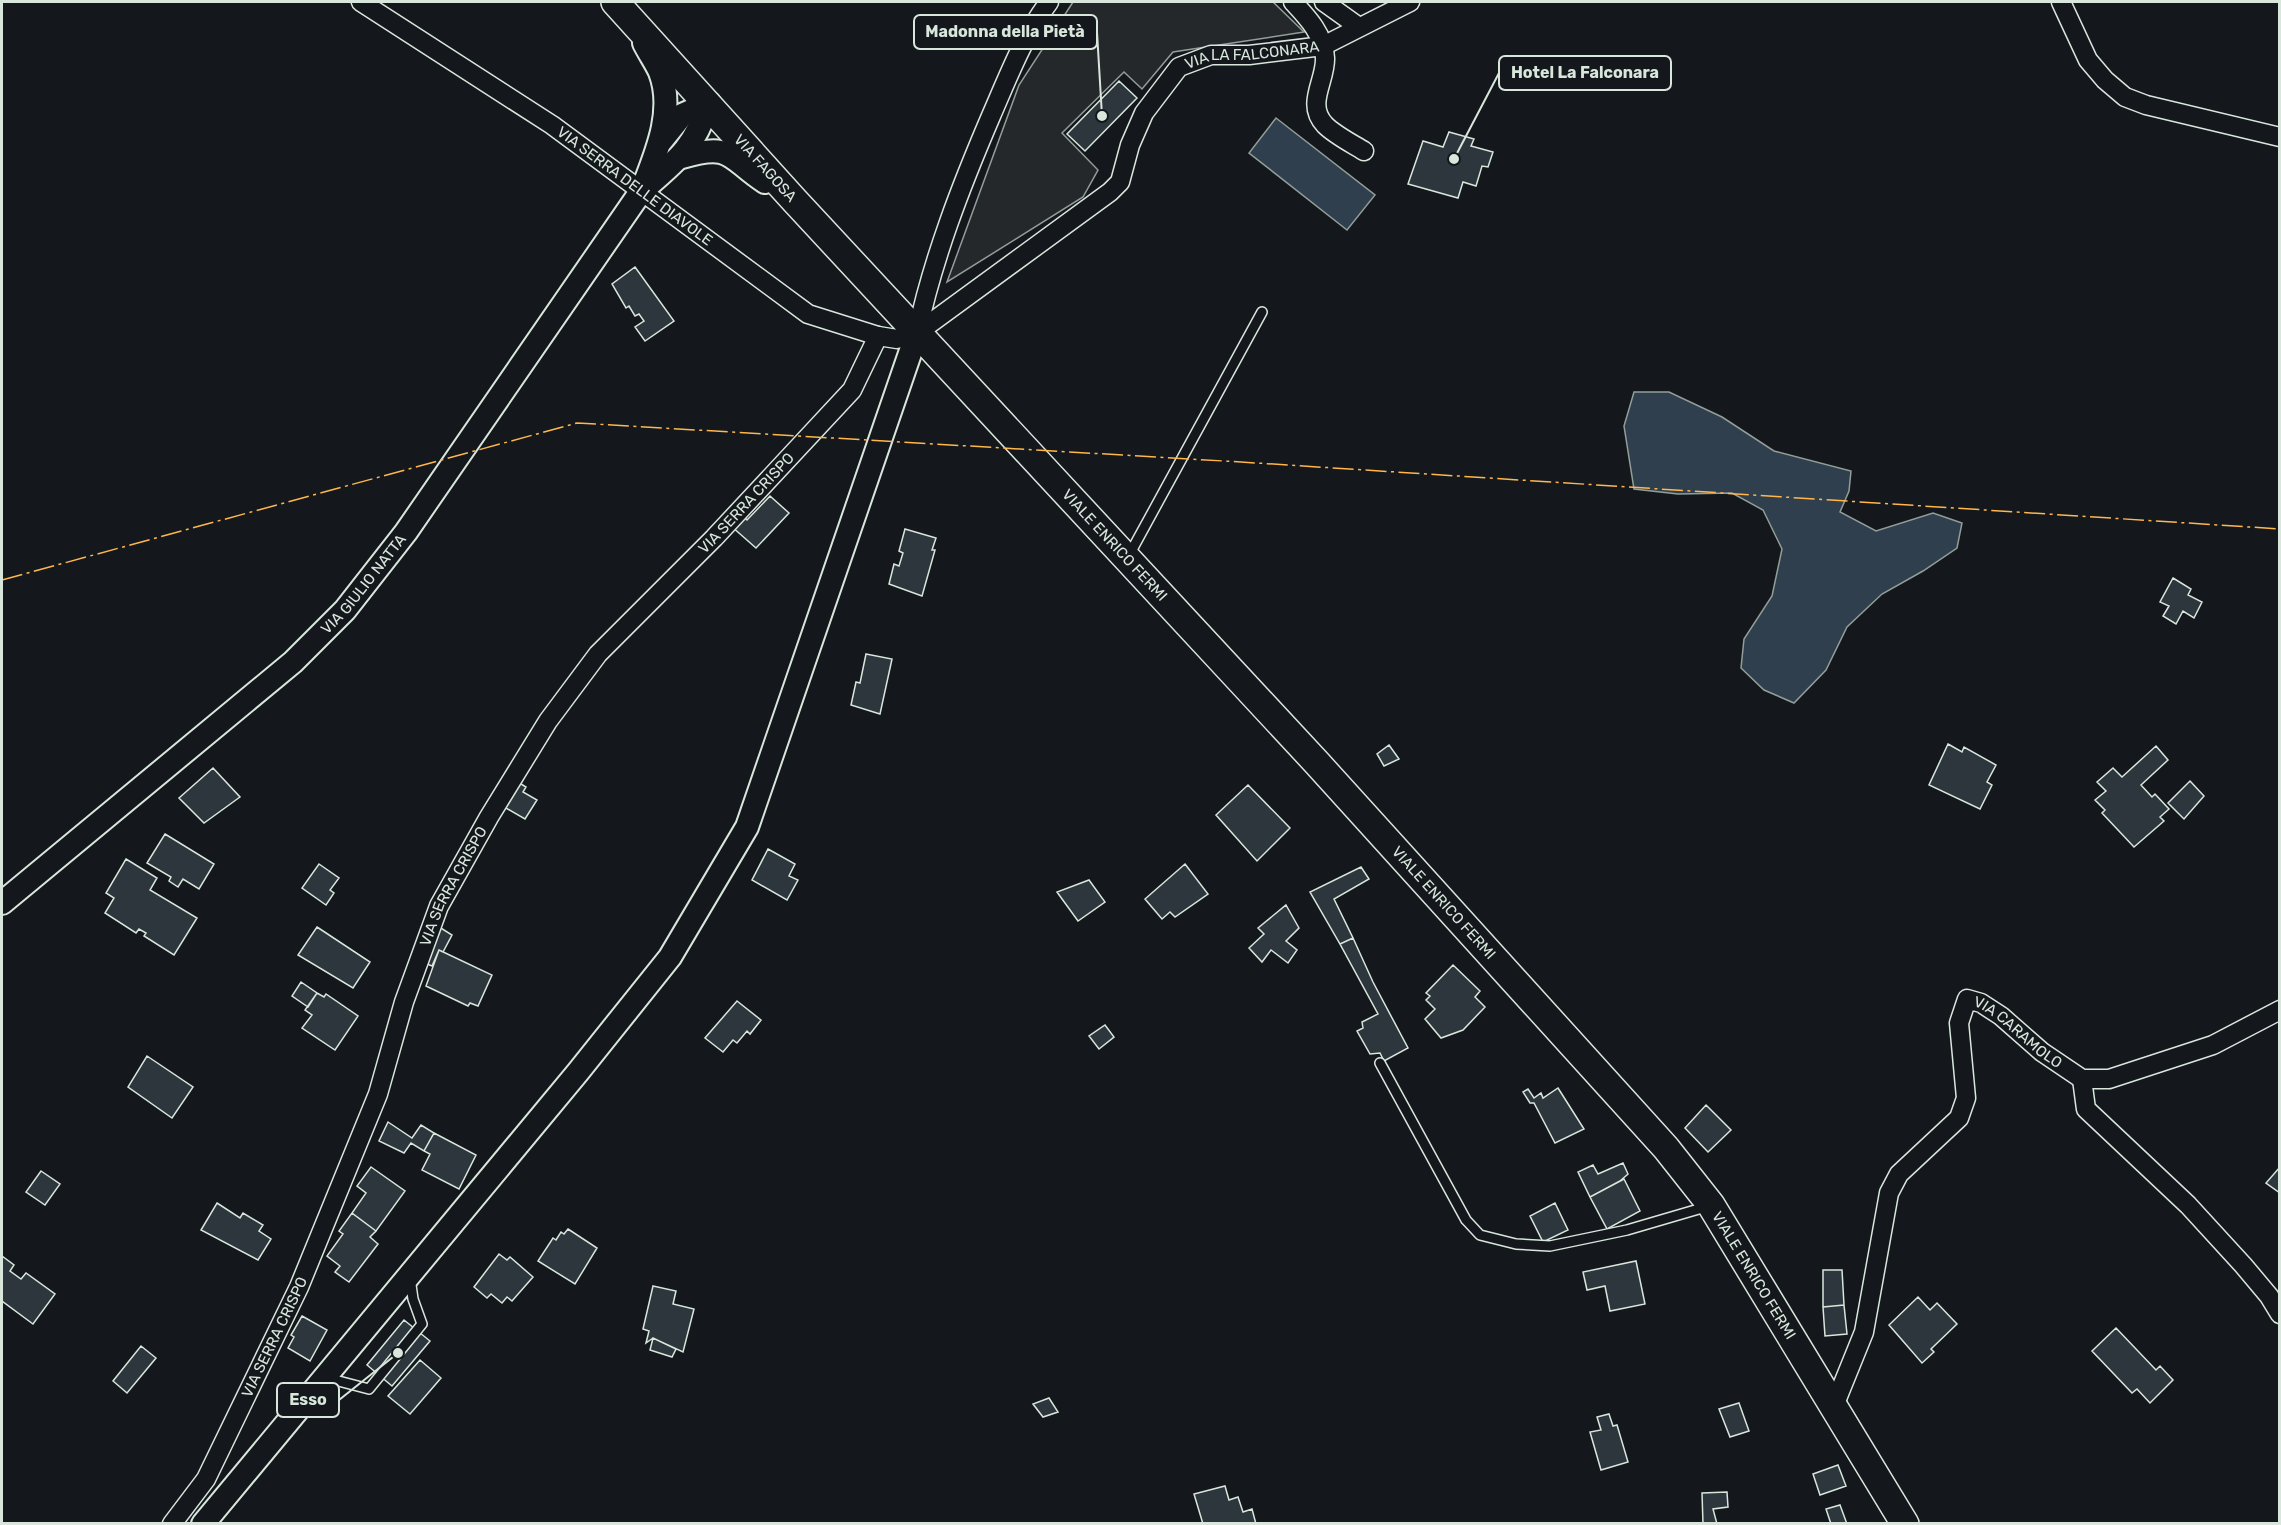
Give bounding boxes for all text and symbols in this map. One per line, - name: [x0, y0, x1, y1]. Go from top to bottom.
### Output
- callout: Madonna della Pietà: [914, 15, 1097, 49]
- text: Madonna della Pietà: [925, 22, 1085, 41]
- street label: VIA LA FALCONARA: [1182, 38, 1320, 73]
- callout: Hotel La Falconara: [1499, 56, 1671, 90]
- text: Hotel La Falconara: [1511, 63, 1659, 82]
- street label: VIA SERRA DELLE DIAVOLE: [553, 123, 716, 249]
- street label: VIA FAGOSA: [730, 131, 800, 206]
- street label: VIA SERRA CRISPO: [695, 449, 798, 557]
- street label: VIALE ENRICO FERMI: [1058, 485, 1171, 605]
- street label: VIA GIULIO NATTA: [317, 531, 410, 638]
- street label: VIA SERRA CRISPO: [416, 823, 491, 949]
- street label: VIALE ENRICO FERMI: [1388, 843, 1499, 963]
- street label: VIA CARAMOLO: [1972, 992, 2066, 1072]
- street label: VIALE ENRICO FERMI: [1708, 1208, 1799, 1343]
- street label: VIA SERRA CRISPO: [238, 1274, 311, 1400]
- callout: Esso: [277, 1383, 339, 1417]
- text: Esso: [289, 1390, 327, 1409]

